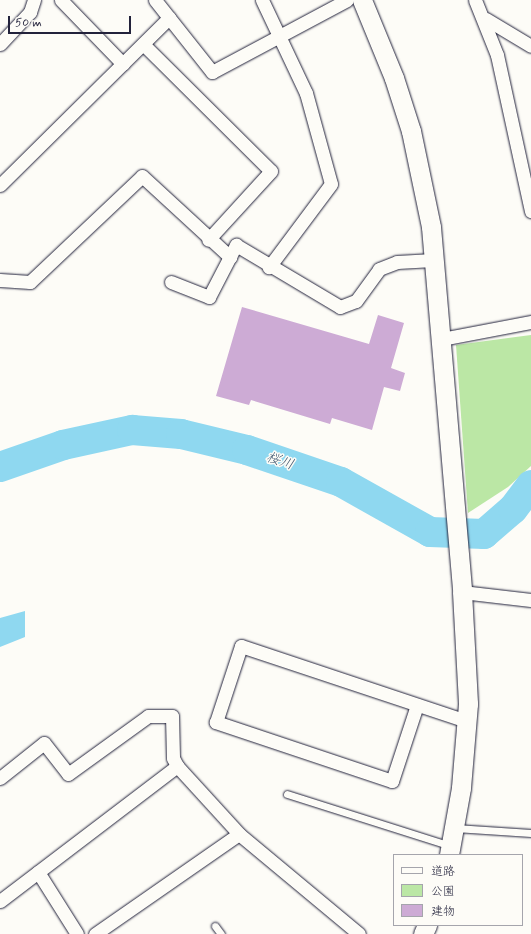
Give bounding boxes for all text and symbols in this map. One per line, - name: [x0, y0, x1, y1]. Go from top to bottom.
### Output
- scale bar: [10, 8, 133, 34]
- text: 50 m: [15, 15, 42, 31]
- water label: 桜川: [264, 448, 296, 474]
- legend: [393, 854, 523, 926]
- text: 道路: [431, 864, 455, 880]
- text: 公園: [431, 884, 455, 900]
- text: 建物: [431, 904, 455, 920]

